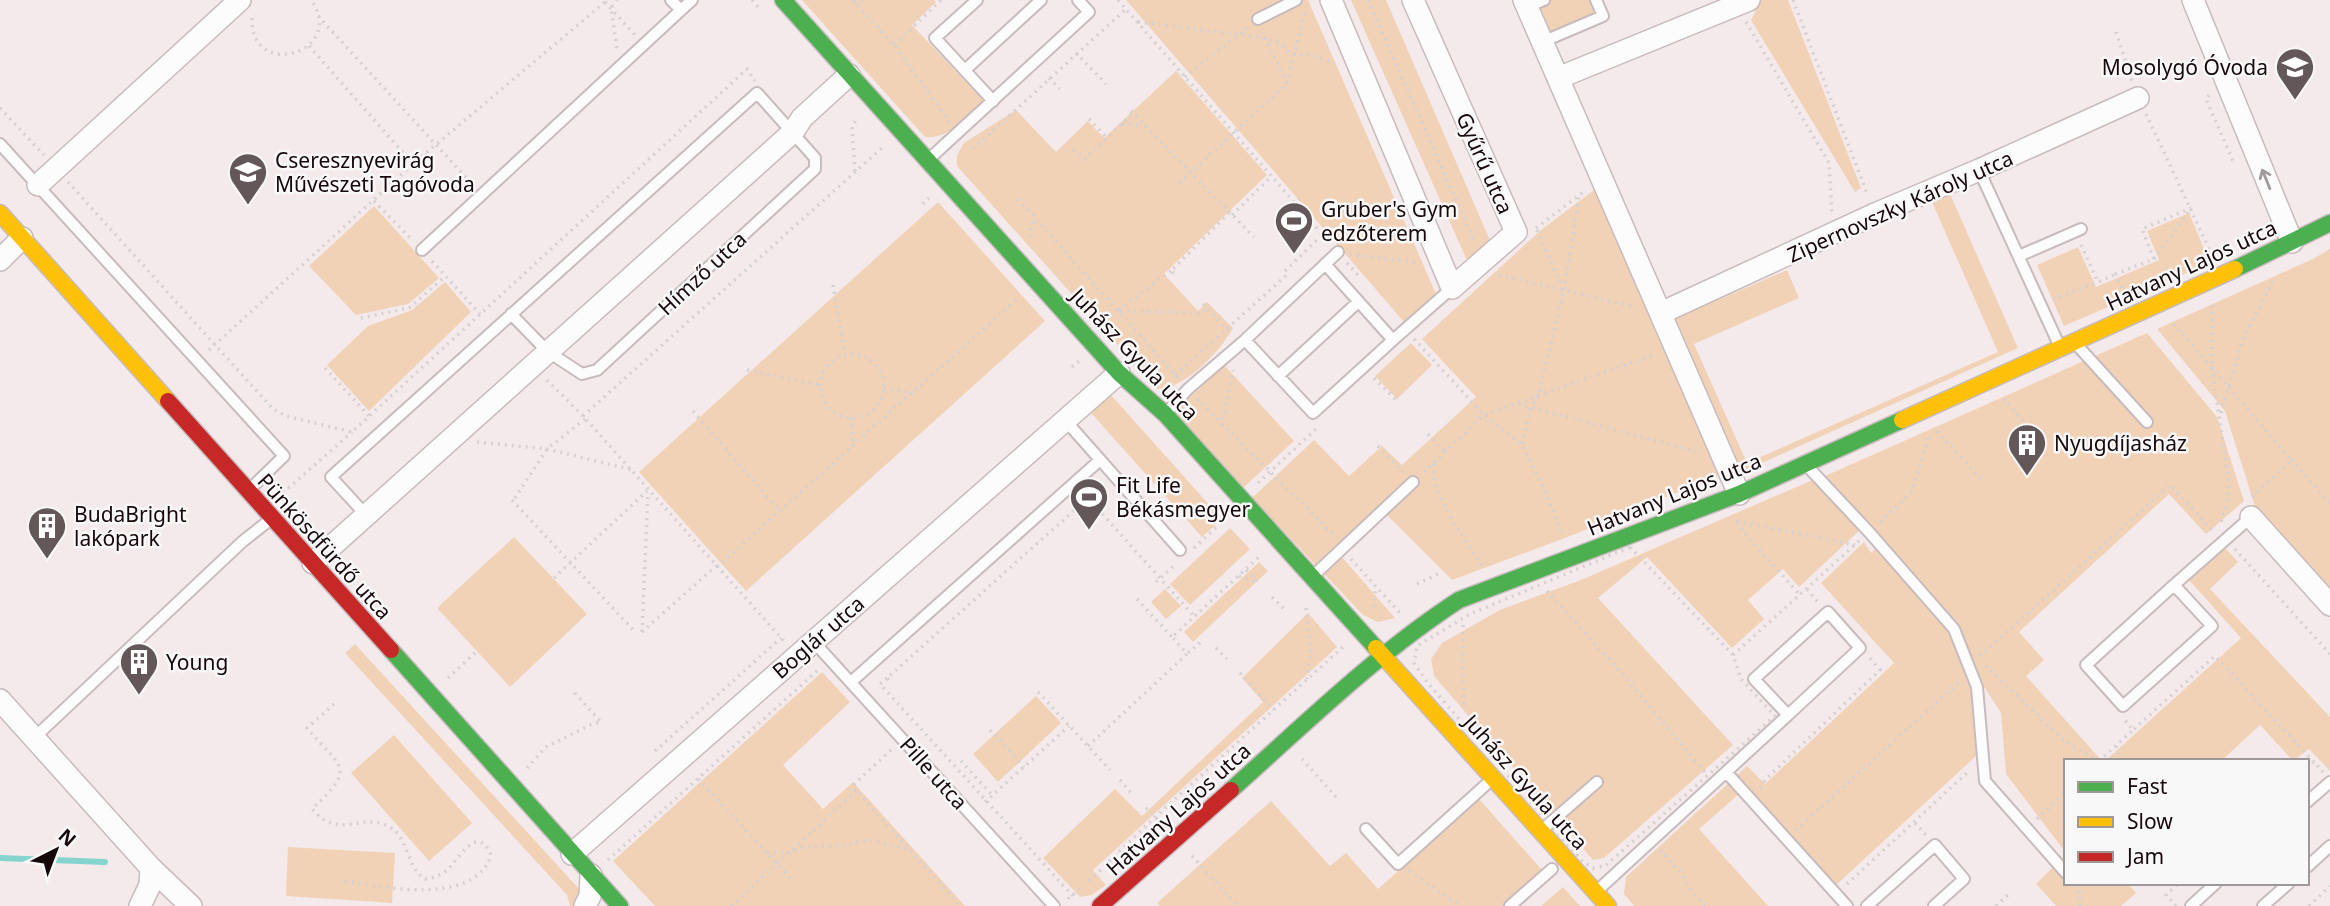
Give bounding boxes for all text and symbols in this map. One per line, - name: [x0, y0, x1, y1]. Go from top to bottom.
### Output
- school or university icon: Mosolygó Óvoda: [2274, 46, 2316, 101]
- place label: Mosolygó Óvoda: [2102, 53, 2268, 81]
- street label: Gyűrű utca: [1450, 108, 1520, 218]
- street label: Zipernovszky Károly utca: [1783, 144, 2017, 268]
- place label: Cseresznyevirág Művészeti Tagóvoda: [275, 146, 475, 198]
- school or university icon: Cseresznyevirág Művészeti Tagóvoda: [227, 151, 269, 206]
- one-way arrow: [2258, 168, 2271, 190]
- place label: Gruber's Gym edzőterem: [1321, 195, 1457, 247]
- sports icon: Gruber's Gym edzőterem: [1273, 200, 1315, 255]
- street label: Hatvany Lajos utca: [2101, 213, 2281, 317]
- street label: Hímző utca: [652, 225, 752, 321]
- street label: Juhász Gyula utca: [1063, 281, 1205, 426]
- building icon: Nyugdíjasház: [2006, 422, 2048, 477]
- place label: Nyugdíjasház: [2054, 429, 2187, 457]
- street label: Hatvany Lajos utca: [1583, 446, 1765, 542]
- street label: Pünkösdfürdő utca: [252, 467, 398, 625]
- place label: Fit Life Békásmegyer: [1116, 471, 1250, 523]
- sports icon: Fit Life Békásmegyer: [1068, 476, 1110, 531]
- place label: BudaBright lakópark: [74, 500, 187, 552]
- building icon: BudaBright lakópark: [26, 505, 68, 560]
- street label: Boglár utca: [766, 589, 870, 685]
- building icon: Young: [118, 641, 160, 696]
- place label: Young: [166, 648, 228, 676]
- street label: Juhász Gyula utca: [1456, 707, 1594, 856]
- street label: Pille utca: [894, 731, 974, 815]
- street label: Hatvany Lajos utca: [1100, 737, 1256, 881]
- legend: [2064, 759, 2309, 885]
- text: Fast: [2127, 772, 2168, 800]
- text: Slow: [2127, 807, 2173, 835]
- north arrow: [21, 815, 91, 885]
- text: N: [53, 823, 82, 852]
- text: Jam: [2125, 842, 2164, 870]

